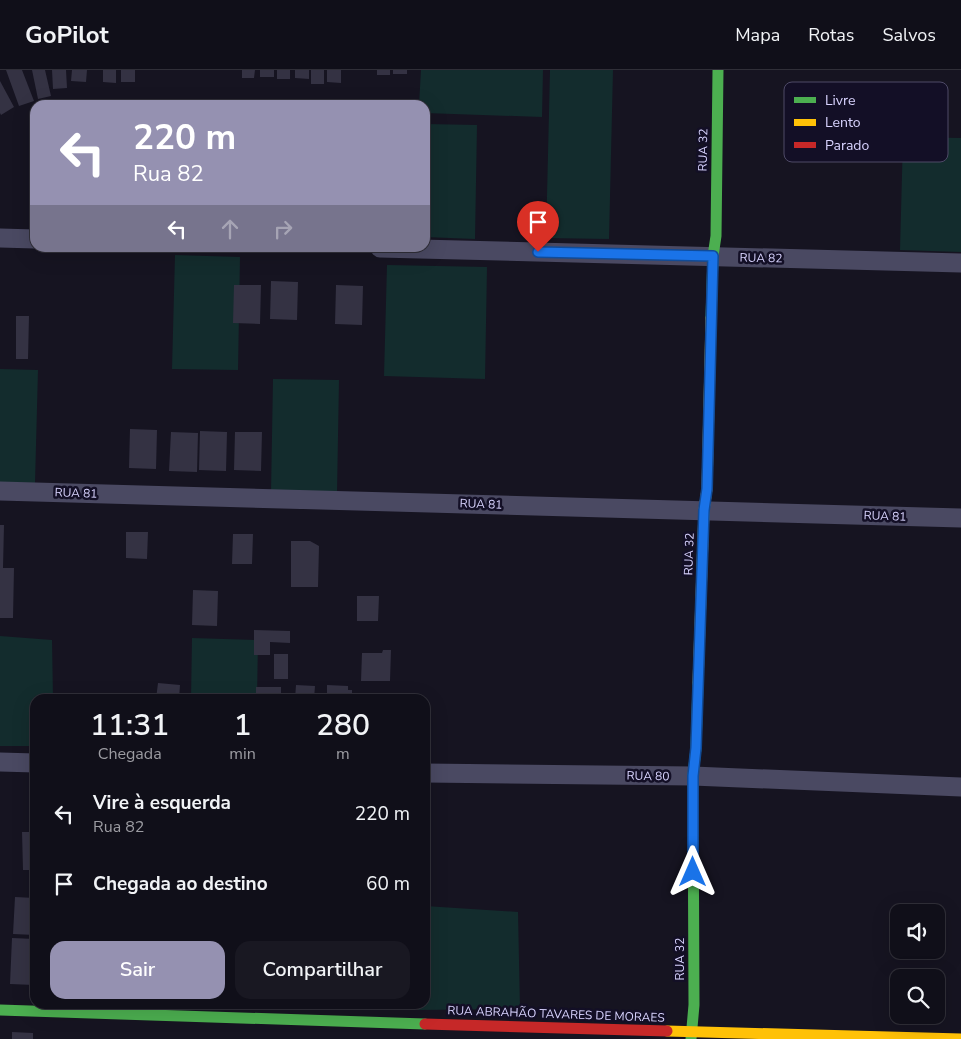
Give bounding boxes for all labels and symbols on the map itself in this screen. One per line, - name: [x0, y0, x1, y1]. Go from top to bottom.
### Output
- legend: [784, 82, 948, 162]
- text: Livre: [825, 91, 855, 110]
- text: Lento: [825, 113, 861, 132]
- street label: RUA 32: [695, 128, 711, 172]
- text: Parado: [825, 136, 869, 155]
- pin: [517, 201, 559, 252]
- street label: RUA 82: [739, 250, 783, 266]
- street label: RUA 81: [54, 484, 98, 502]
- street label: RUA 81: [459, 495, 503, 513]
- street label: RUA 81: [863, 507, 907, 525]
- street label: RUA 32: [680, 532, 698, 576]
- street label: RUA 80: [626, 768, 670, 784]
- position arrow: [666, 845, 718, 897]
- street label: RUA 32: [672, 938, 688, 980]
- street label: RUA ABRAHÃO TAVARES DE MORAES: [447, 1002, 665, 1026]

